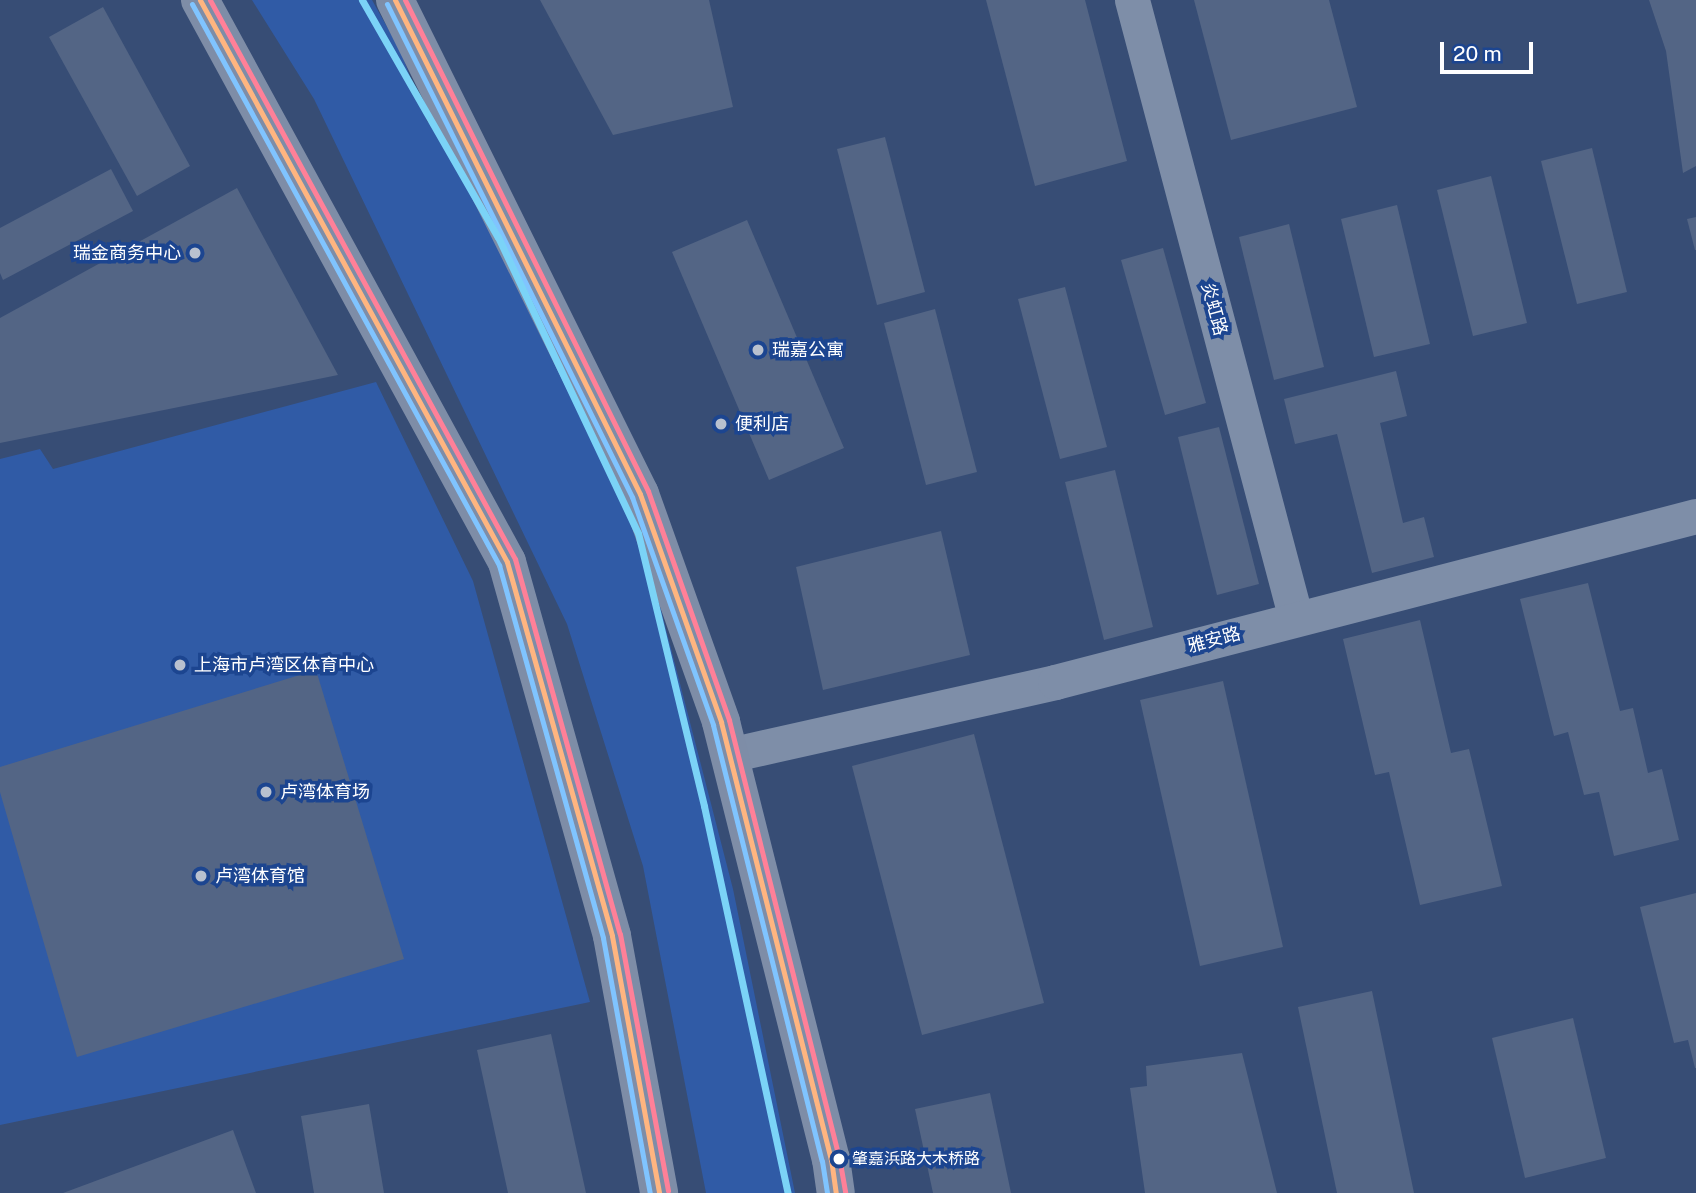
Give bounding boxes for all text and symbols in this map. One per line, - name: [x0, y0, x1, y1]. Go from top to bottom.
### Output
- scale bar: [1444, 28, 1537, 72]
- text: 20 m: [1453, 41, 1502, 66]
- place label: 瑞金商务中心: [73, 242, 181, 264]
- marker: 瑞金商务中心: [187, 245, 203, 261]
- street label: 炎虹路: [1197, 280, 1231, 338]
- place label: 瑞嘉公寓: [772, 339, 844, 361]
- marker: 瑞嘉公寓: [750, 342, 766, 358]
- place label: 便利店: [735, 413, 789, 435]
- marker: 便利店: [713, 416, 729, 432]
- street label: 雅安路: [1185, 623, 1243, 657]
- place label: 上海市卢湾区体育中心: [194, 654, 374, 676]
- marker: 上海市卢湾区体育中心: [172, 657, 188, 673]
- place label: 卢湾体育场: [280, 781, 370, 803]
- marker: 卢湾体育场: [258, 784, 274, 800]
- place label: 卢湾体育馆: [215, 865, 305, 887]
- marker: 卢湾体育馆: [193, 868, 209, 884]
- place label: 肇嘉浜路大木桥路: [852, 1149, 980, 1169]
- marker: 肇嘉浜路大木桥路: [832, 1152, 846, 1166]

